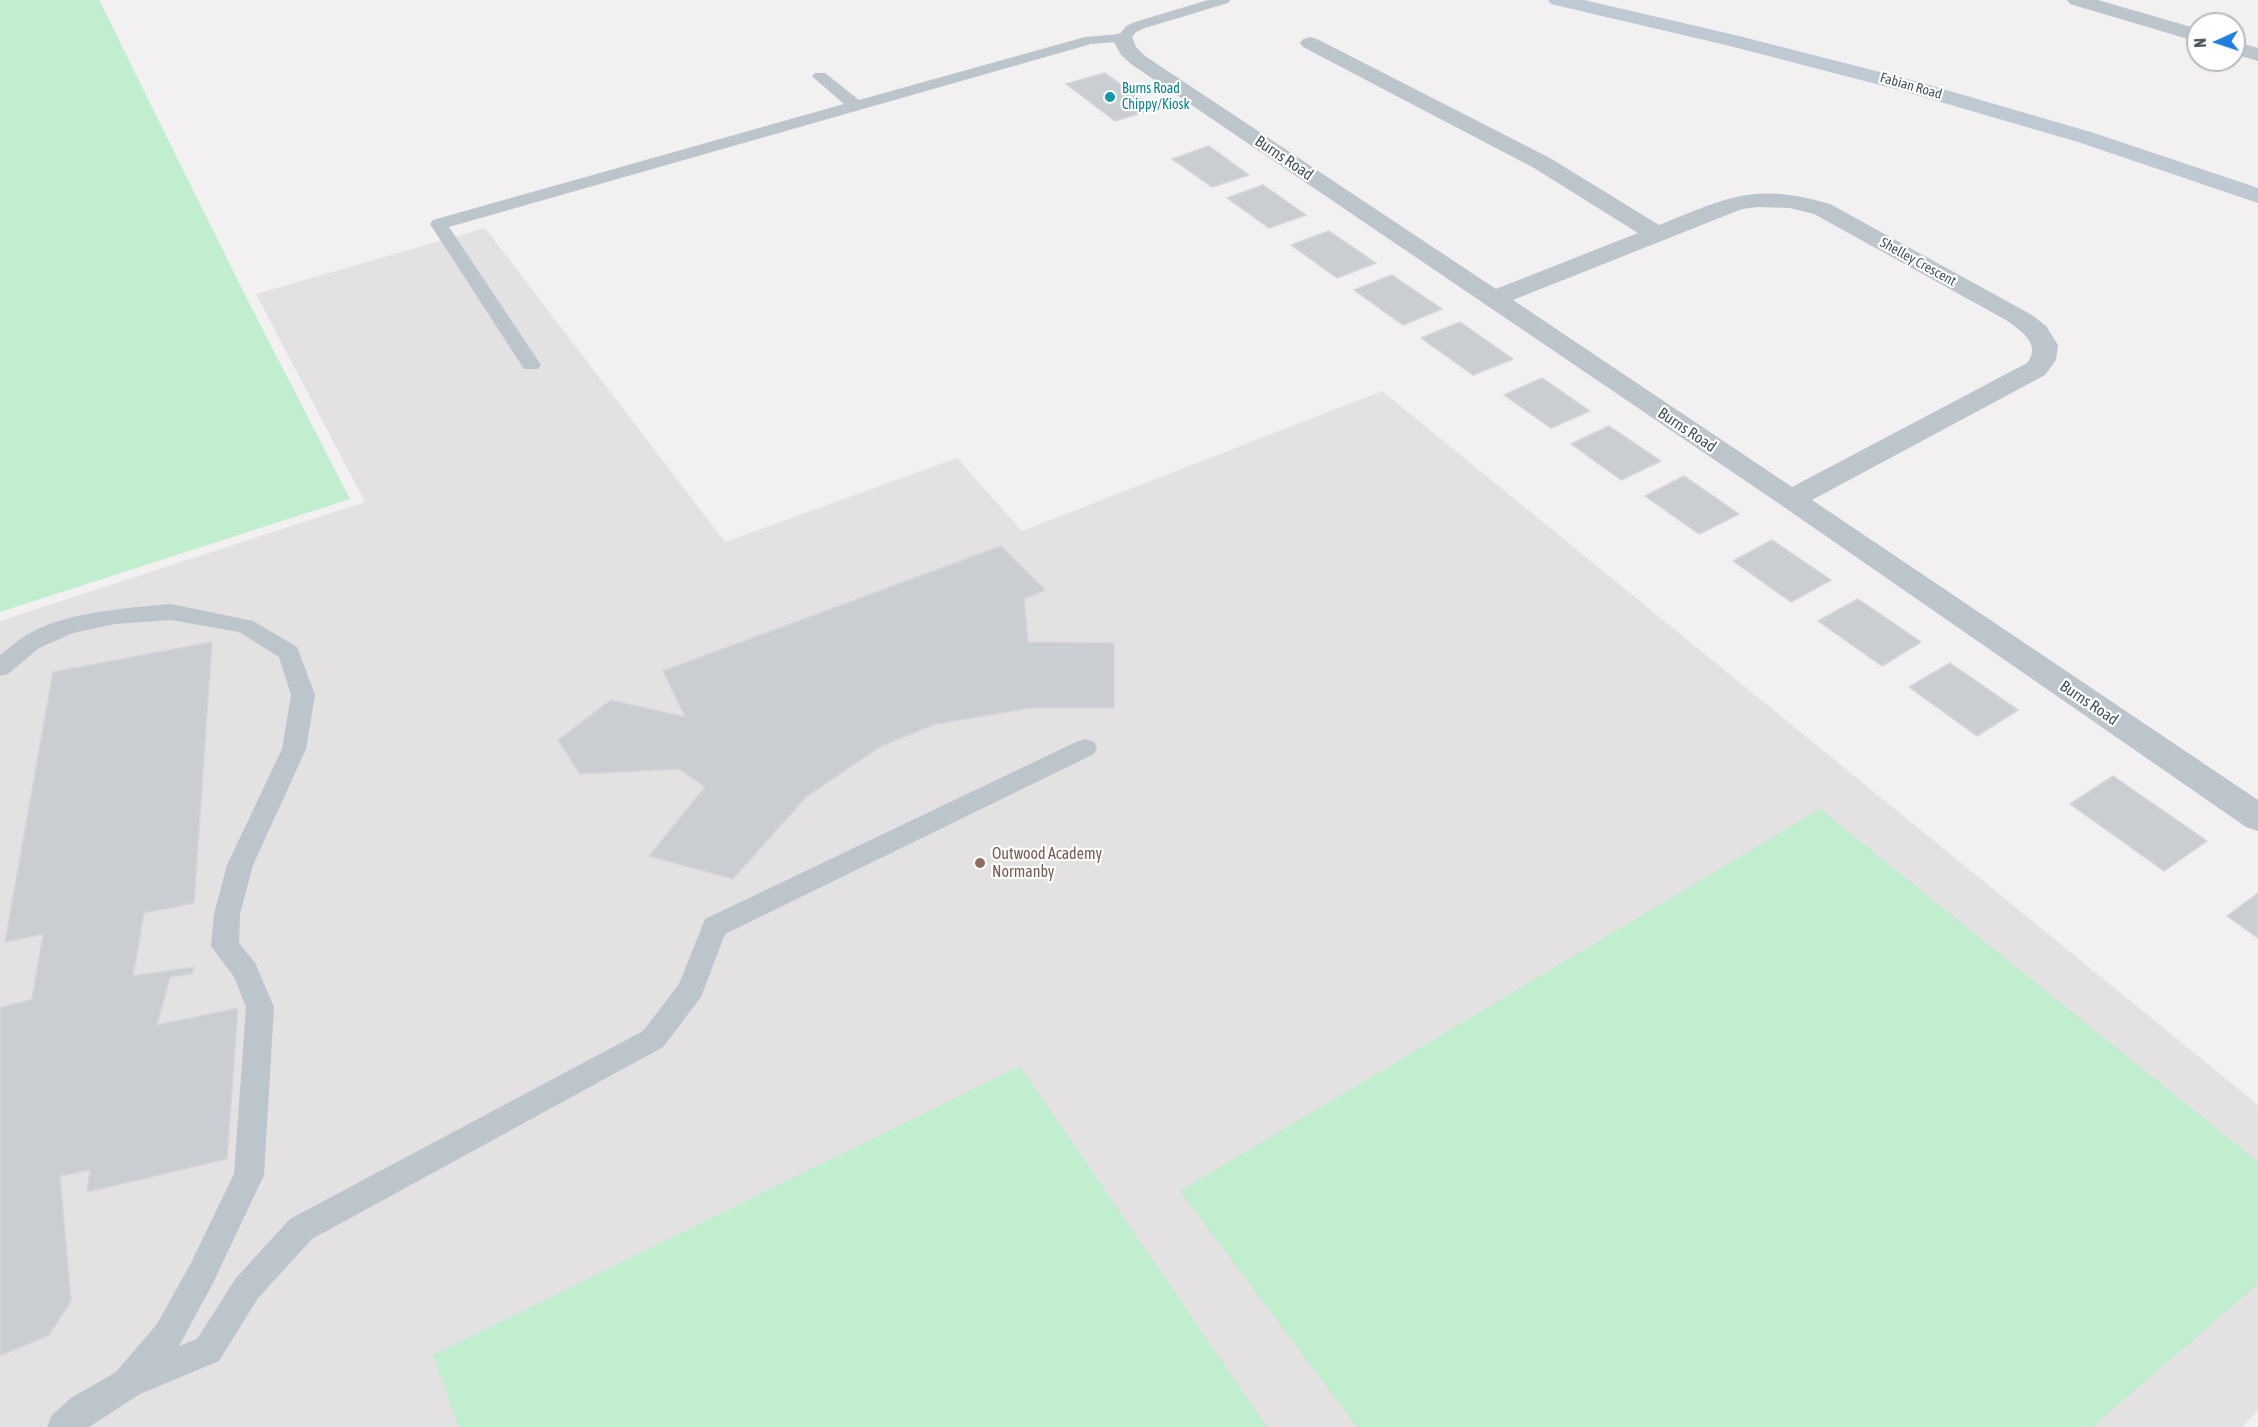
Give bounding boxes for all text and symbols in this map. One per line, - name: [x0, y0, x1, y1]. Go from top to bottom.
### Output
- north arrow: [2186, 12, 2246, 72]
- text: N: [2191, 38, 2209, 48]
- street label: Fabian Road: [1878, 69, 1944, 103]
- place label: Burns Road Chippy/Kiosk: [1122, 81, 1190, 114]
- marker: Burns Road Chippy/Kiosk: [1103, 90, 1117, 104]
- street label: Burns Road: [1251, 132, 1317, 184]
- street label: Shelley Crescent: [1877, 234, 1959, 290]
- street label: Burns Road: [1654, 404, 1720, 456]
- street label: Burns Road: [2056, 677, 2122, 729]
- place label: Outwood Academy Normanby: [992, 844, 1102, 882]
- marker: Outwood Academy Normanby: [973, 856, 987, 870]

